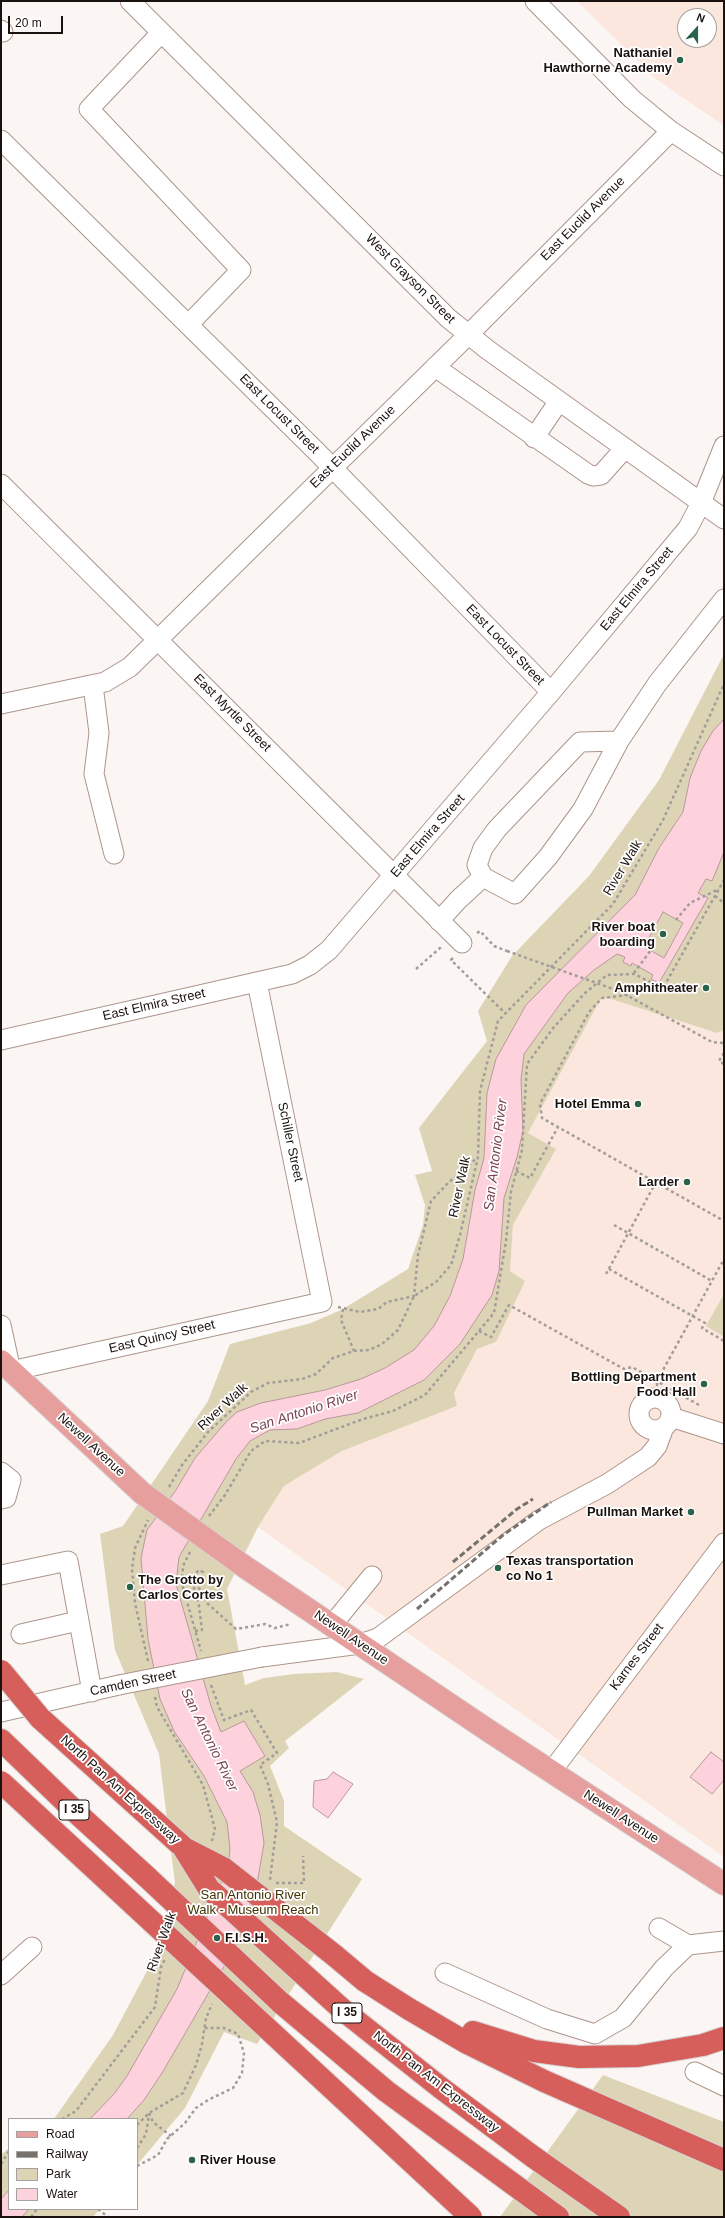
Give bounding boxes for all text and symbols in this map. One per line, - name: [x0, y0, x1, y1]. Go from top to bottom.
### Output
- scale bar: [10, 8, 65, 34]
- north arrow: [677, 8, 717, 48]
- text: N: [695, 11, 707, 25]
- text: 20 m: [15, 16, 42, 30]
- place label: Nathaniel Hawthorne Academy: [543, 45, 672, 76]
- marker: Nathaniel Hawthorne Academy: [675, 55, 685, 65]
- street label: East Euclid Avenue: [538, 174, 628, 264]
- street label: West Grayson Street: [362, 231, 458, 327]
- street label: East Locust Street: [236, 371, 322, 457]
- street label: East Euclid Avenue: [307, 402, 399, 492]
- street label: East Elmira Street: [597, 544, 677, 634]
- street label: East Locust Street: [462, 601, 548, 689]
- street label: East Myrtle Street: [190, 671, 274, 755]
- street label: East Elmira Street: [388, 791, 468, 881]
- street label: River Walk: [600, 837, 646, 899]
- place label: River boat boarding: [591, 919, 655, 950]
- marker: River boat boarding: [658, 929, 668, 939]
- place label: Amphitheater: [614, 980, 698, 996]
- marker: Amphitheater: [701, 983, 711, 993]
- street label: East Elmira Street: [101, 986, 207, 1024]
- place label: Hotel Emma: [555, 1096, 630, 1112]
- water label: San Antonio River: [481, 1098, 511, 1212]
- marker: Hotel Emma: [633, 1099, 643, 1109]
- street label: Schiller Street: [274, 1101, 306, 1183]
- street label: River Walk: [446, 1155, 474, 1219]
- place label: Larder: [639, 1174, 679, 1190]
- marker: Larder: [682, 1177, 692, 1187]
- street label: East Quincy Street: [107, 1317, 217, 1357]
- place label: Bottling Department Food Hall: [571, 1369, 696, 1400]
- marker: Bottling Department Food Hall: [699, 1379, 709, 1389]
- street label: River Walk: [195, 1380, 251, 1434]
- water label: San Antonio River: [248, 1387, 360, 1437]
- street label: Newell Avenue: [54, 1410, 128, 1480]
- place label: Pullman Market: [587, 1504, 683, 1520]
- marker: Pullman Market: [686, 1507, 696, 1517]
- place label: Texas transportation co No 1: [506, 1553, 634, 1584]
- marker: Texas transportation co No 1: [493, 1563, 503, 1573]
- place label: The Grotto by Carlos Cortes: [138, 1572, 223, 1603]
- marker: The Grotto by Carlos Cortes: [125, 1582, 135, 1592]
- street label: Newell Avenue: [311, 1607, 391, 1669]
- street label: Karnes Street: [607, 1621, 667, 1693]
- street label: Camden Street: [89, 1666, 177, 1700]
- water label: San Antonio River: [177, 1686, 241, 1794]
- street label: North Pan Am Expressway: [57, 1732, 183, 1848]
- street label: Newell Avenue: [580, 1787, 662, 1847]
- road number: I 35: [59, 1800, 89, 1820]
- park label: San Antonio River Walk - Museum Reach: [188, 1887, 318, 1918]
- street label: River Walk: [144, 1910, 180, 1974]
- place label: F.I.S.H.: [225, 1930, 268, 1946]
- marker: F.I.S.H.: [212, 1933, 222, 1943]
- road number: I 35: [332, 2003, 362, 2023]
- street label: North Pan Am Expressway: [370, 2028, 502, 2136]
- legend: [8, 2118, 138, 2210]
- text: Road: [46, 2127, 75, 2141]
- text: Railway: [46, 2147, 88, 2161]
- place label: River House: [200, 2152, 276, 2168]
- marker: River House: [187, 2155, 197, 2165]
- text: Park: [46, 2167, 71, 2181]
- text: Water: [46, 2187, 78, 2201]

